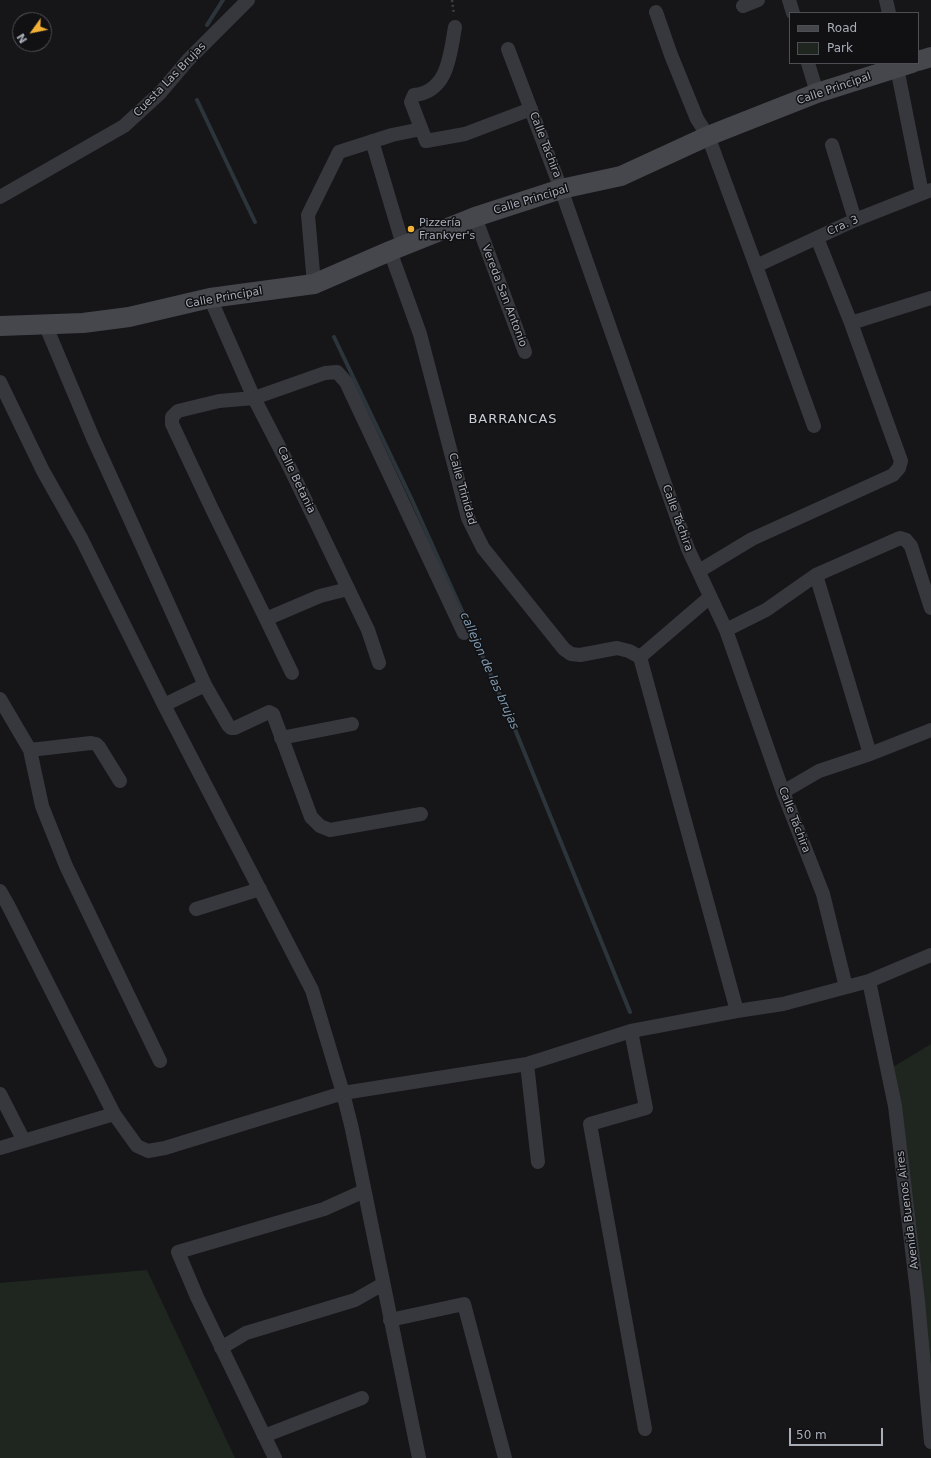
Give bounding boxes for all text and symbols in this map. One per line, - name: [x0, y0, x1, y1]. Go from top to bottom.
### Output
- north arrow: [12, 12, 52, 52]
- legend: [789, 12, 919, 64]
- text: Road: [827, 21, 857, 35]
- text: N: [14, 31, 30, 46]
- street label: Cuesta Las Brujas: [131, 40, 209, 120]
- text: Park: [827, 41, 853, 55]
- street label: Calle Principal: [795, 70, 873, 108]
- street label: Calle Táchira: [526, 110, 564, 180]
- street label: Calle Principal: [492, 182, 570, 218]
- street label: Cra. 3: [825, 213, 861, 239]
- place label: Pizzería Frankyer's: [419, 216, 475, 242]
- marker: Pizzería Frankyer's: [406, 224, 416, 234]
- street label: Vereda San Antonio: [478, 243, 530, 349]
- street label: Calle Principal: [185, 285, 263, 311]
- district label: BARRANCAS: [468, 412, 558, 428]
- street label: Calle Betania: [274, 444, 318, 516]
- street label: Calle Trinidad: [445, 452, 479, 526]
- street label: Calle Táchira: [659, 483, 695, 553]
- water label: callejon de las brujas: [457, 610, 521, 732]
- street label: Calle Táchira: [775, 785, 813, 855]
- street label: Avenida Buenos Aires: [894, 1150, 922, 1270]
- scale bar: [791, 1420, 885, 1446]
- text: 50 m: [796, 1428, 827, 1442]

